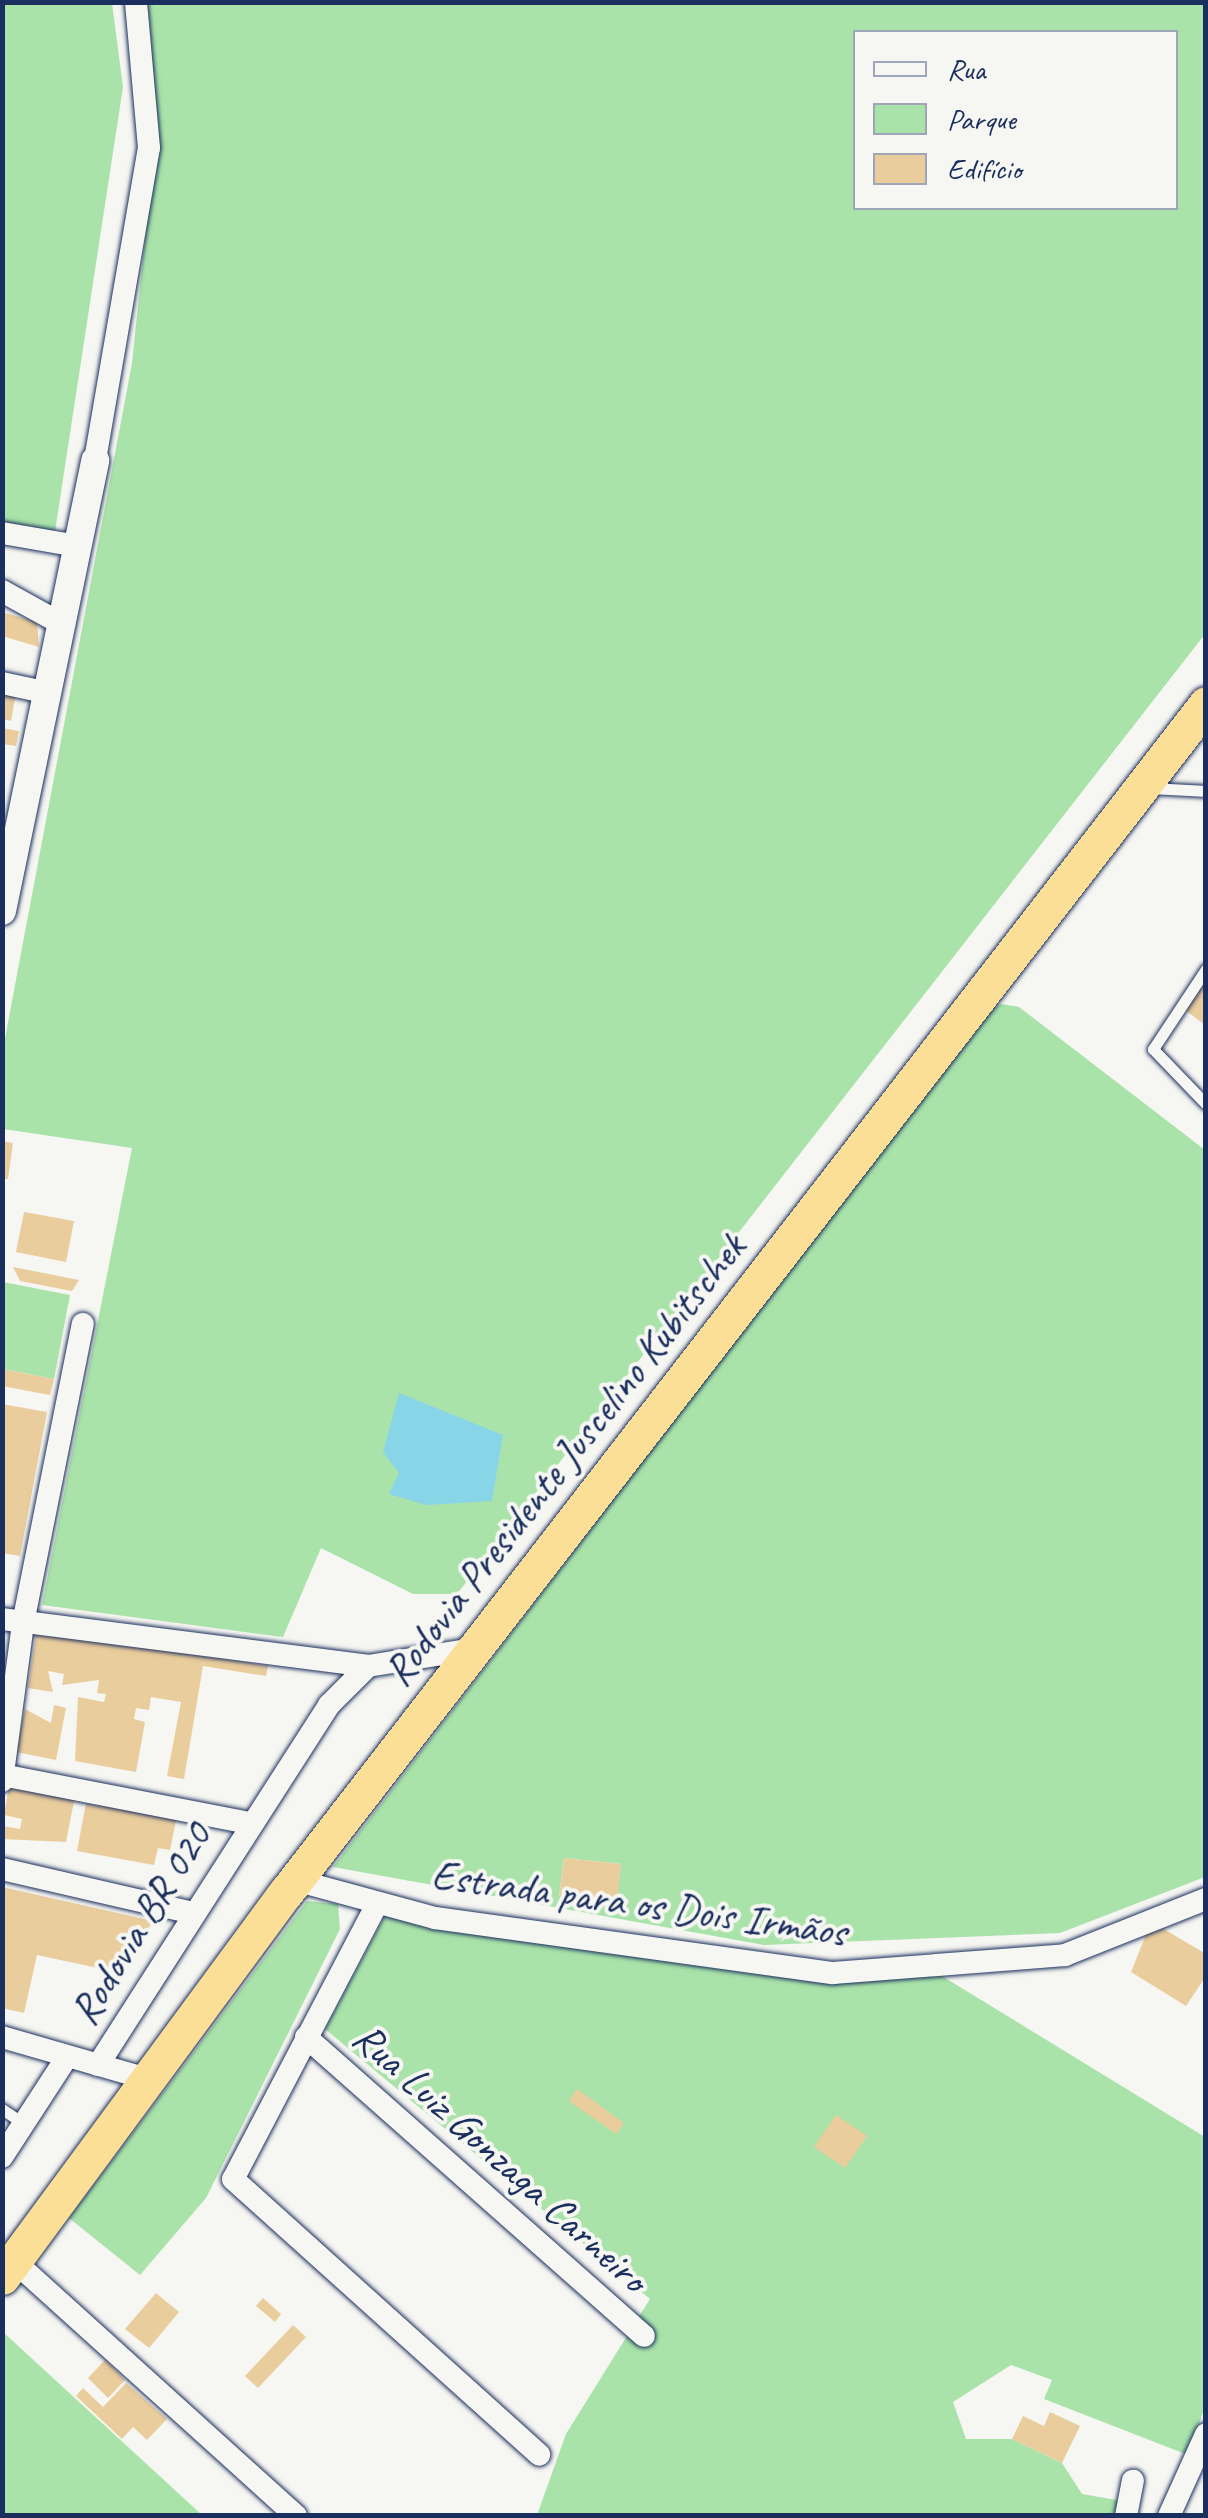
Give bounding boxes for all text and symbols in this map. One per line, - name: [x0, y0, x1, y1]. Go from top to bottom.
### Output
- legend: [853, 30, 1178, 210]
- text: Rua: [947, 50, 985, 88]
- text: Parque: [947, 100, 1016, 138]
- text: Edifício: [947, 150, 1021, 188]
- street label: Rodovia Presidente Juscelino Kubitschek: [374, 1226, 756, 1694]
- street label: Rodovia BR 020: [59, 1814, 223, 2034]
- street label: Estrada para os Dois Irmãos: [428, 1850, 850, 1958]
- street label: Rua Luiz Gonzaga Carneiro: [343, 2013, 657, 2303]

